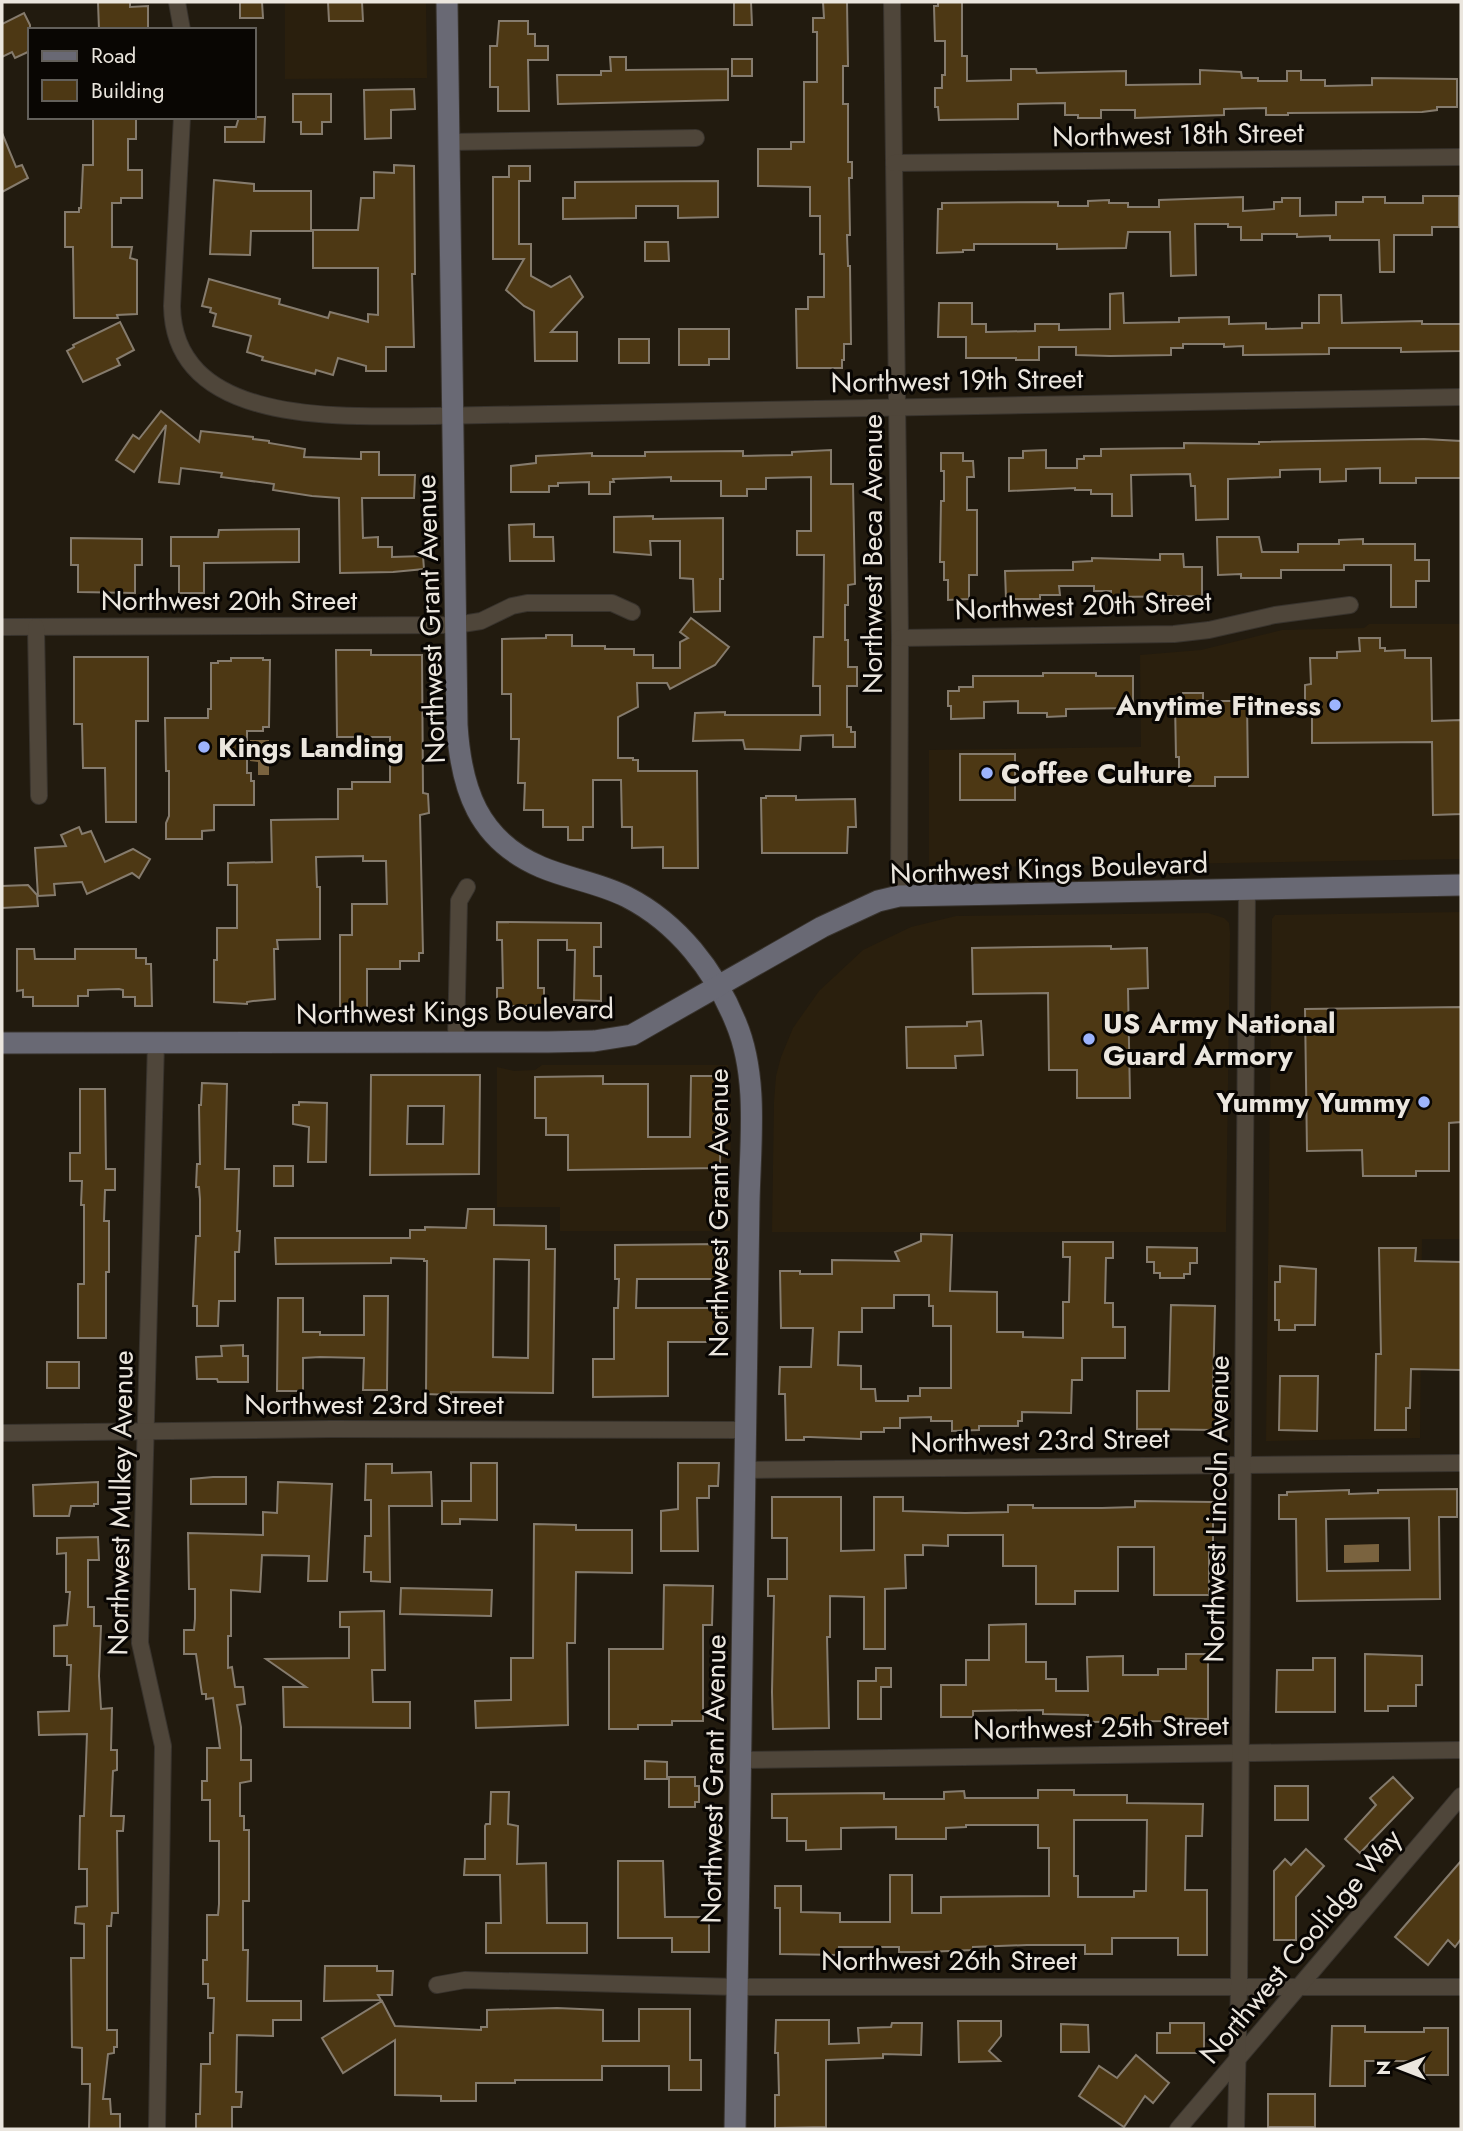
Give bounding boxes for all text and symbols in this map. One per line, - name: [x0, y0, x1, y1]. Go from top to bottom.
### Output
- legend: [28, 28, 256, 119]
- text: Road: [91, 41, 136, 71]
- text: Building: [91, 76, 164, 106]
- street label: Northwest 18th Street: [1052, 112, 1305, 157]
- street label: Northwest 19th Street: [830, 358, 1084, 403]
- street label: Northwest Beca Avenue: [852, 414, 893, 694]
- street label: Northwest Grant Avenue: [405, 474, 456, 764]
- street label: Northwest 20th Street: [101, 580, 358, 621]
- street label: Northwest 20th Street: [954, 581, 1212, 630]
- place label: Anytime Fitness: [1115, 685, 1321, 726]
- marker: Anytime Fitness: [1327, 697, 1343, 713]
- place label: Kings Landing: [218, 727, 404, 768]
- marker: Kings Landing: [196, 739, 212, 755]
- place label: Coffee Culture: [1001, 753, 1192, 794]
- marker: Coffee Culture: [979, 765, 995, 781]
- street label: Northwest Kings Boulevard: [889, 842, 1209, 895]
- street label: Northwest Kings Boulevard: [296, 988, 614, 1035]
- place label: US Army National Guard Armory: [1103, 1003, 1336, 1076]
- marker: US Army National Guard Armory: [1081, 1031, 1097, 1047]
- street label: Northwest Grant Avenue: [698, 1068, 739, 1358]
- place label: Yummy Yummy: [1215, 1082, 1410, 1123]
- marker: Yummy Yummy: [1416, 1094, 1432, 1110]
- street label: Northwest Mulkey Avenue: [97, 1350, 144, 1656]
- street label: Northwest Lincoln Avenue: [1193, 1355, 1240, 1663]
- street label: Northwest 23rd Street: [244, 1384, 504, 1425]
- street label: Northwest 23rd Street: [910, 1418, 1170, 1463]
- street label: Northwest Grant Avenue: [690, 1634, 737, 1924]
- street label: Northwest 25th Street: [973, 1705, 1229, 1750]
- street label: Northwest Coolidge Way: [1192, 1822, 1408, 2070]
- street label: Northwest 26th Street: [821, 1940, 1077, 1981]
- north arrow: [1365, 2033, 1435, 2103]

